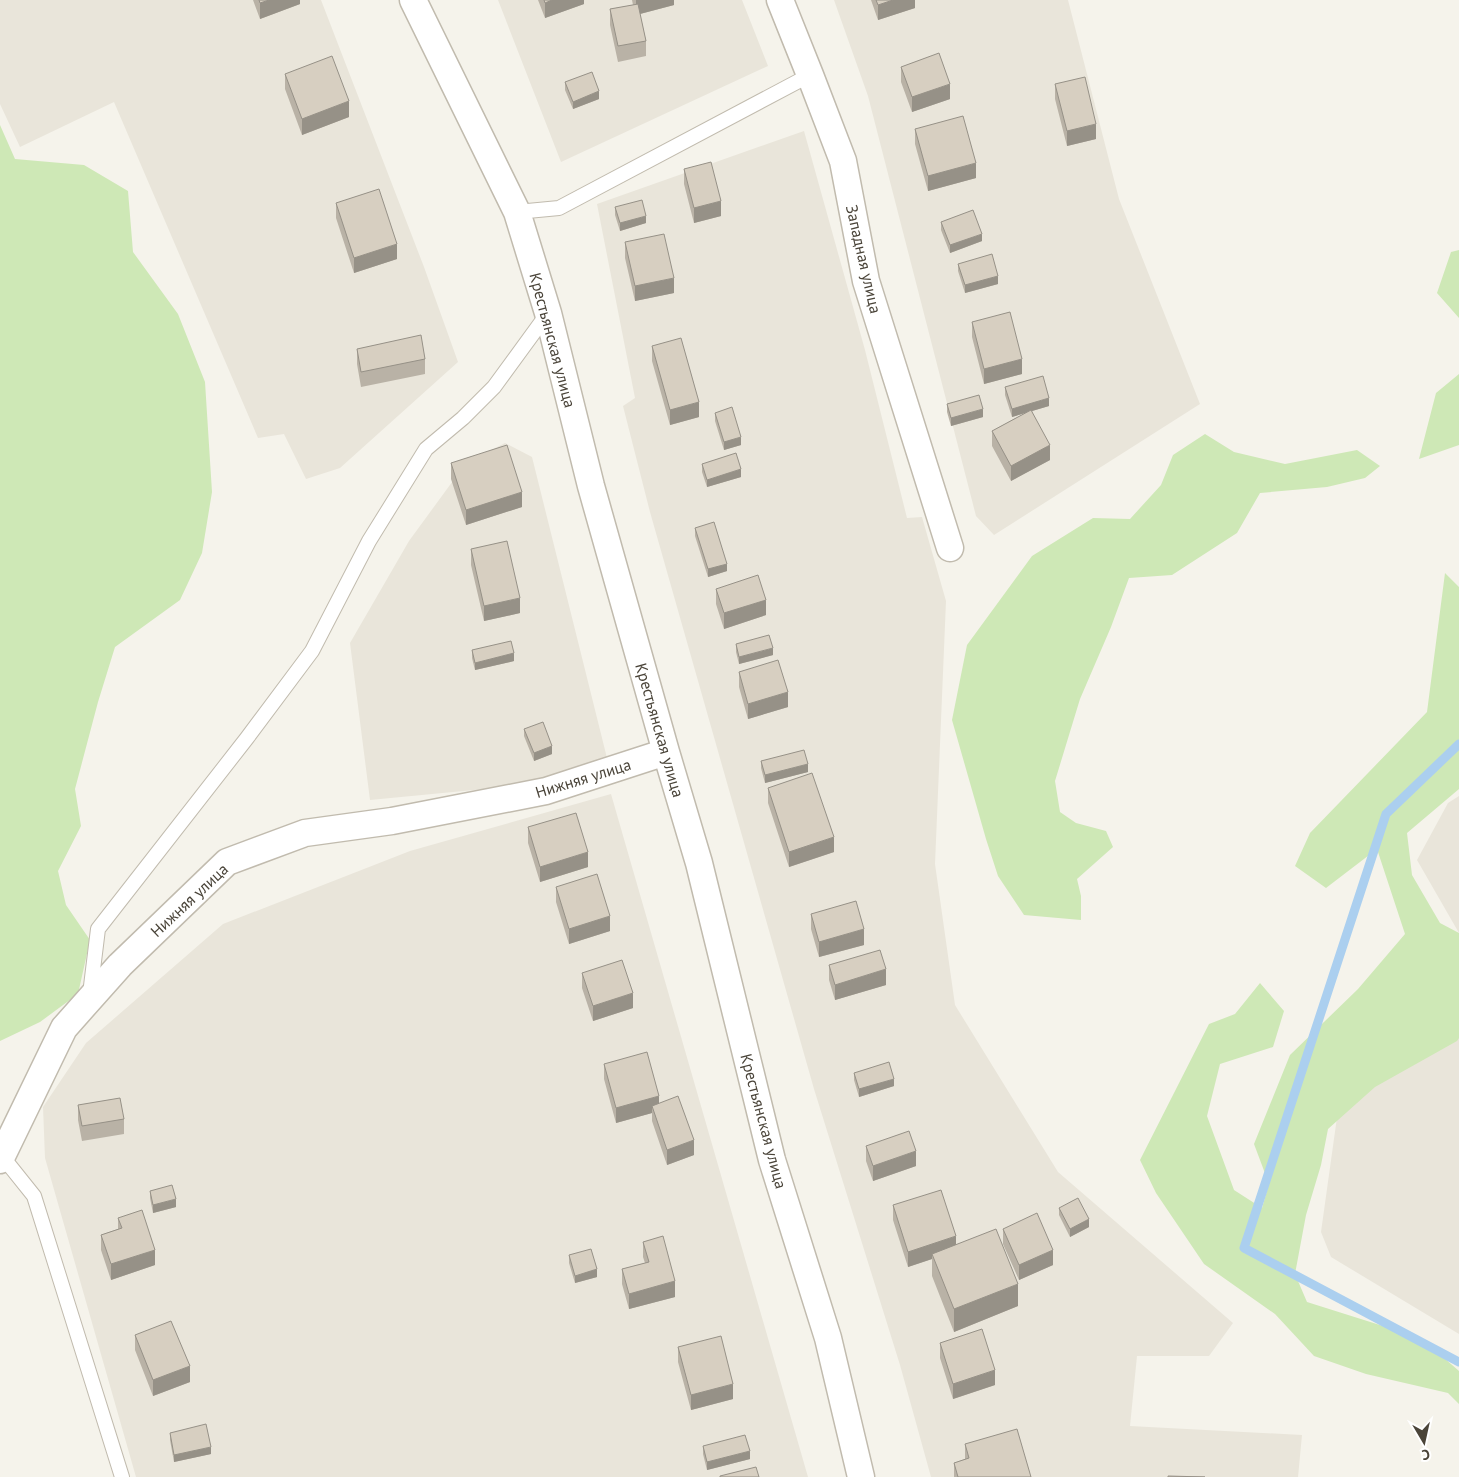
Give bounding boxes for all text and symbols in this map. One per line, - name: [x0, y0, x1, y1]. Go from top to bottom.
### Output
- street label: Западная улица: [842, 203, 886, 315]
- street label: Крестьянская улица: [525, 270, 581, 410]
- street label: Крестьянская улица: [631, 661, 689, 799]
- street label: Нижняя улица: [533, 754, 633, 802]
- street label: Нижняя улица: [146, 859, 232, 941]
- street label: Крестьянская улица: [736, 1051, 792, 1191]
- north arrow: [1399, 1417, 1449, 1467]
- text: С: [1421, 1445, 1431, 1464]

